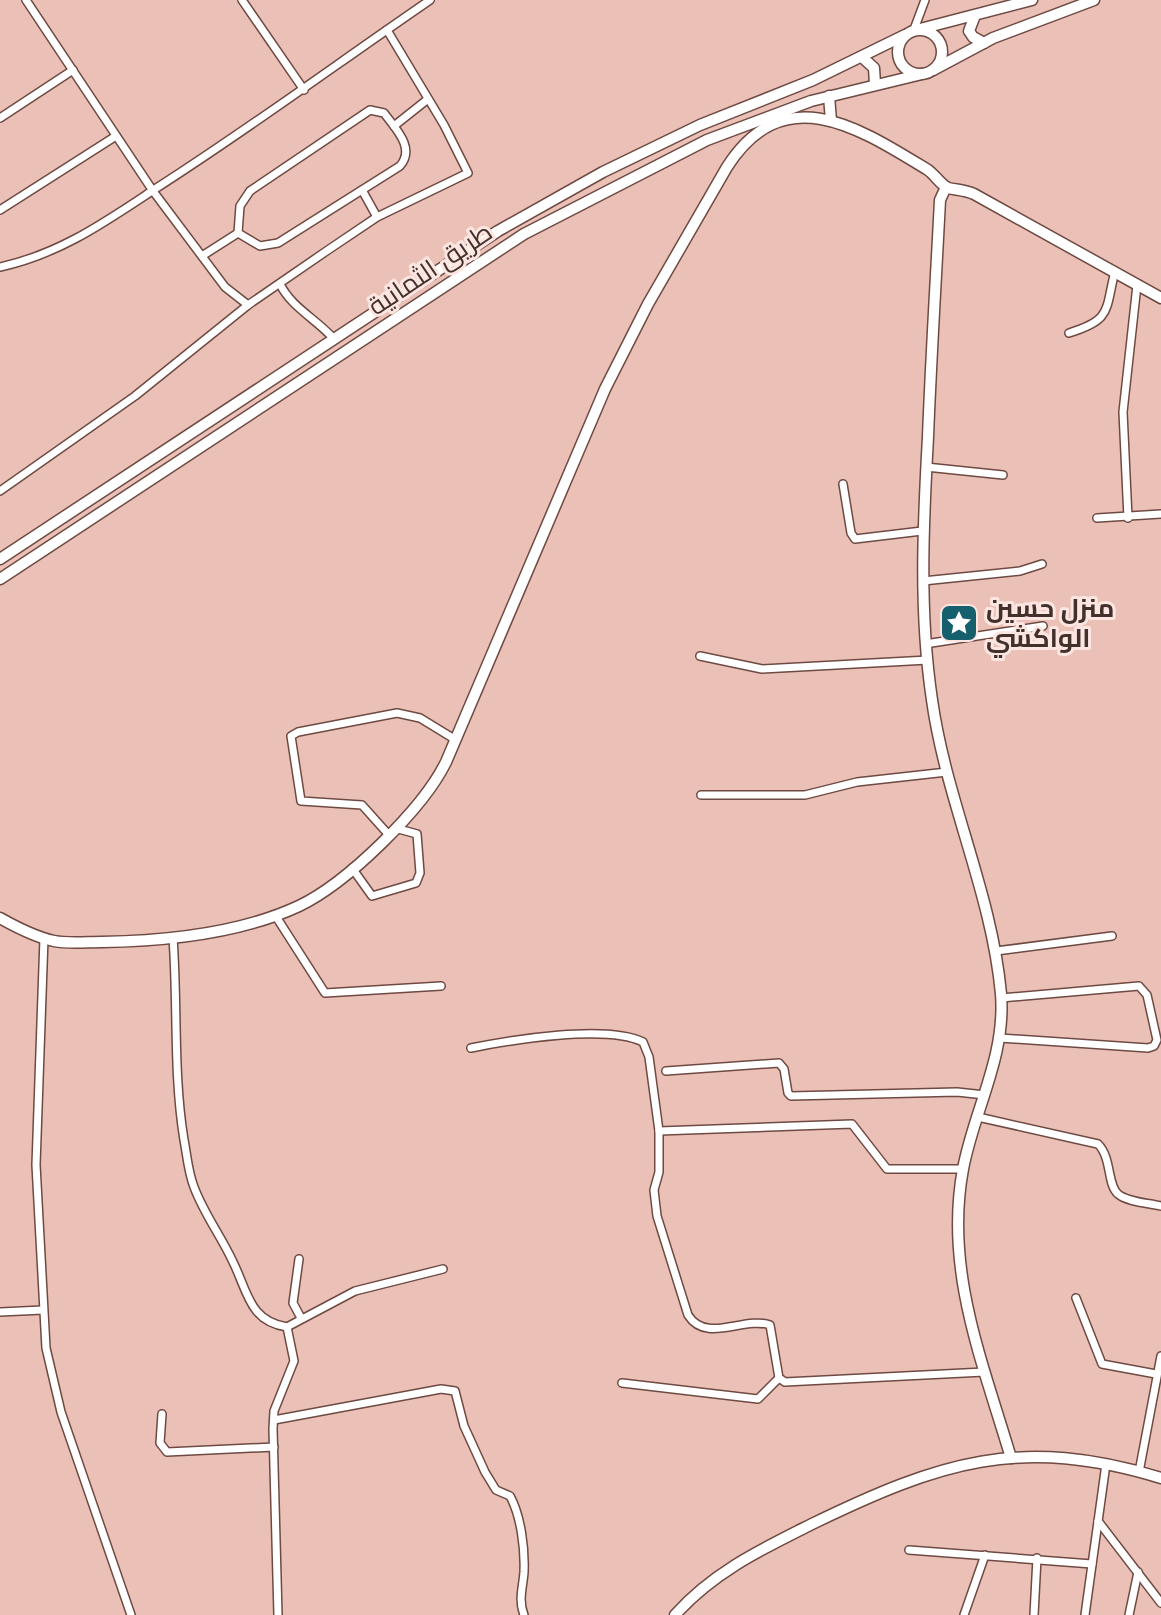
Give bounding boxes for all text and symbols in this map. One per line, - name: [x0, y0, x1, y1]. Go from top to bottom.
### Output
- street label: طريق الثمانية: [361, 215, 499, 323]
- place label: منزل حسين الواكشي: [986, 591, 1114, 658]
- place icon: منزل حسين الواكشي: [938, 602, 980, 644]

